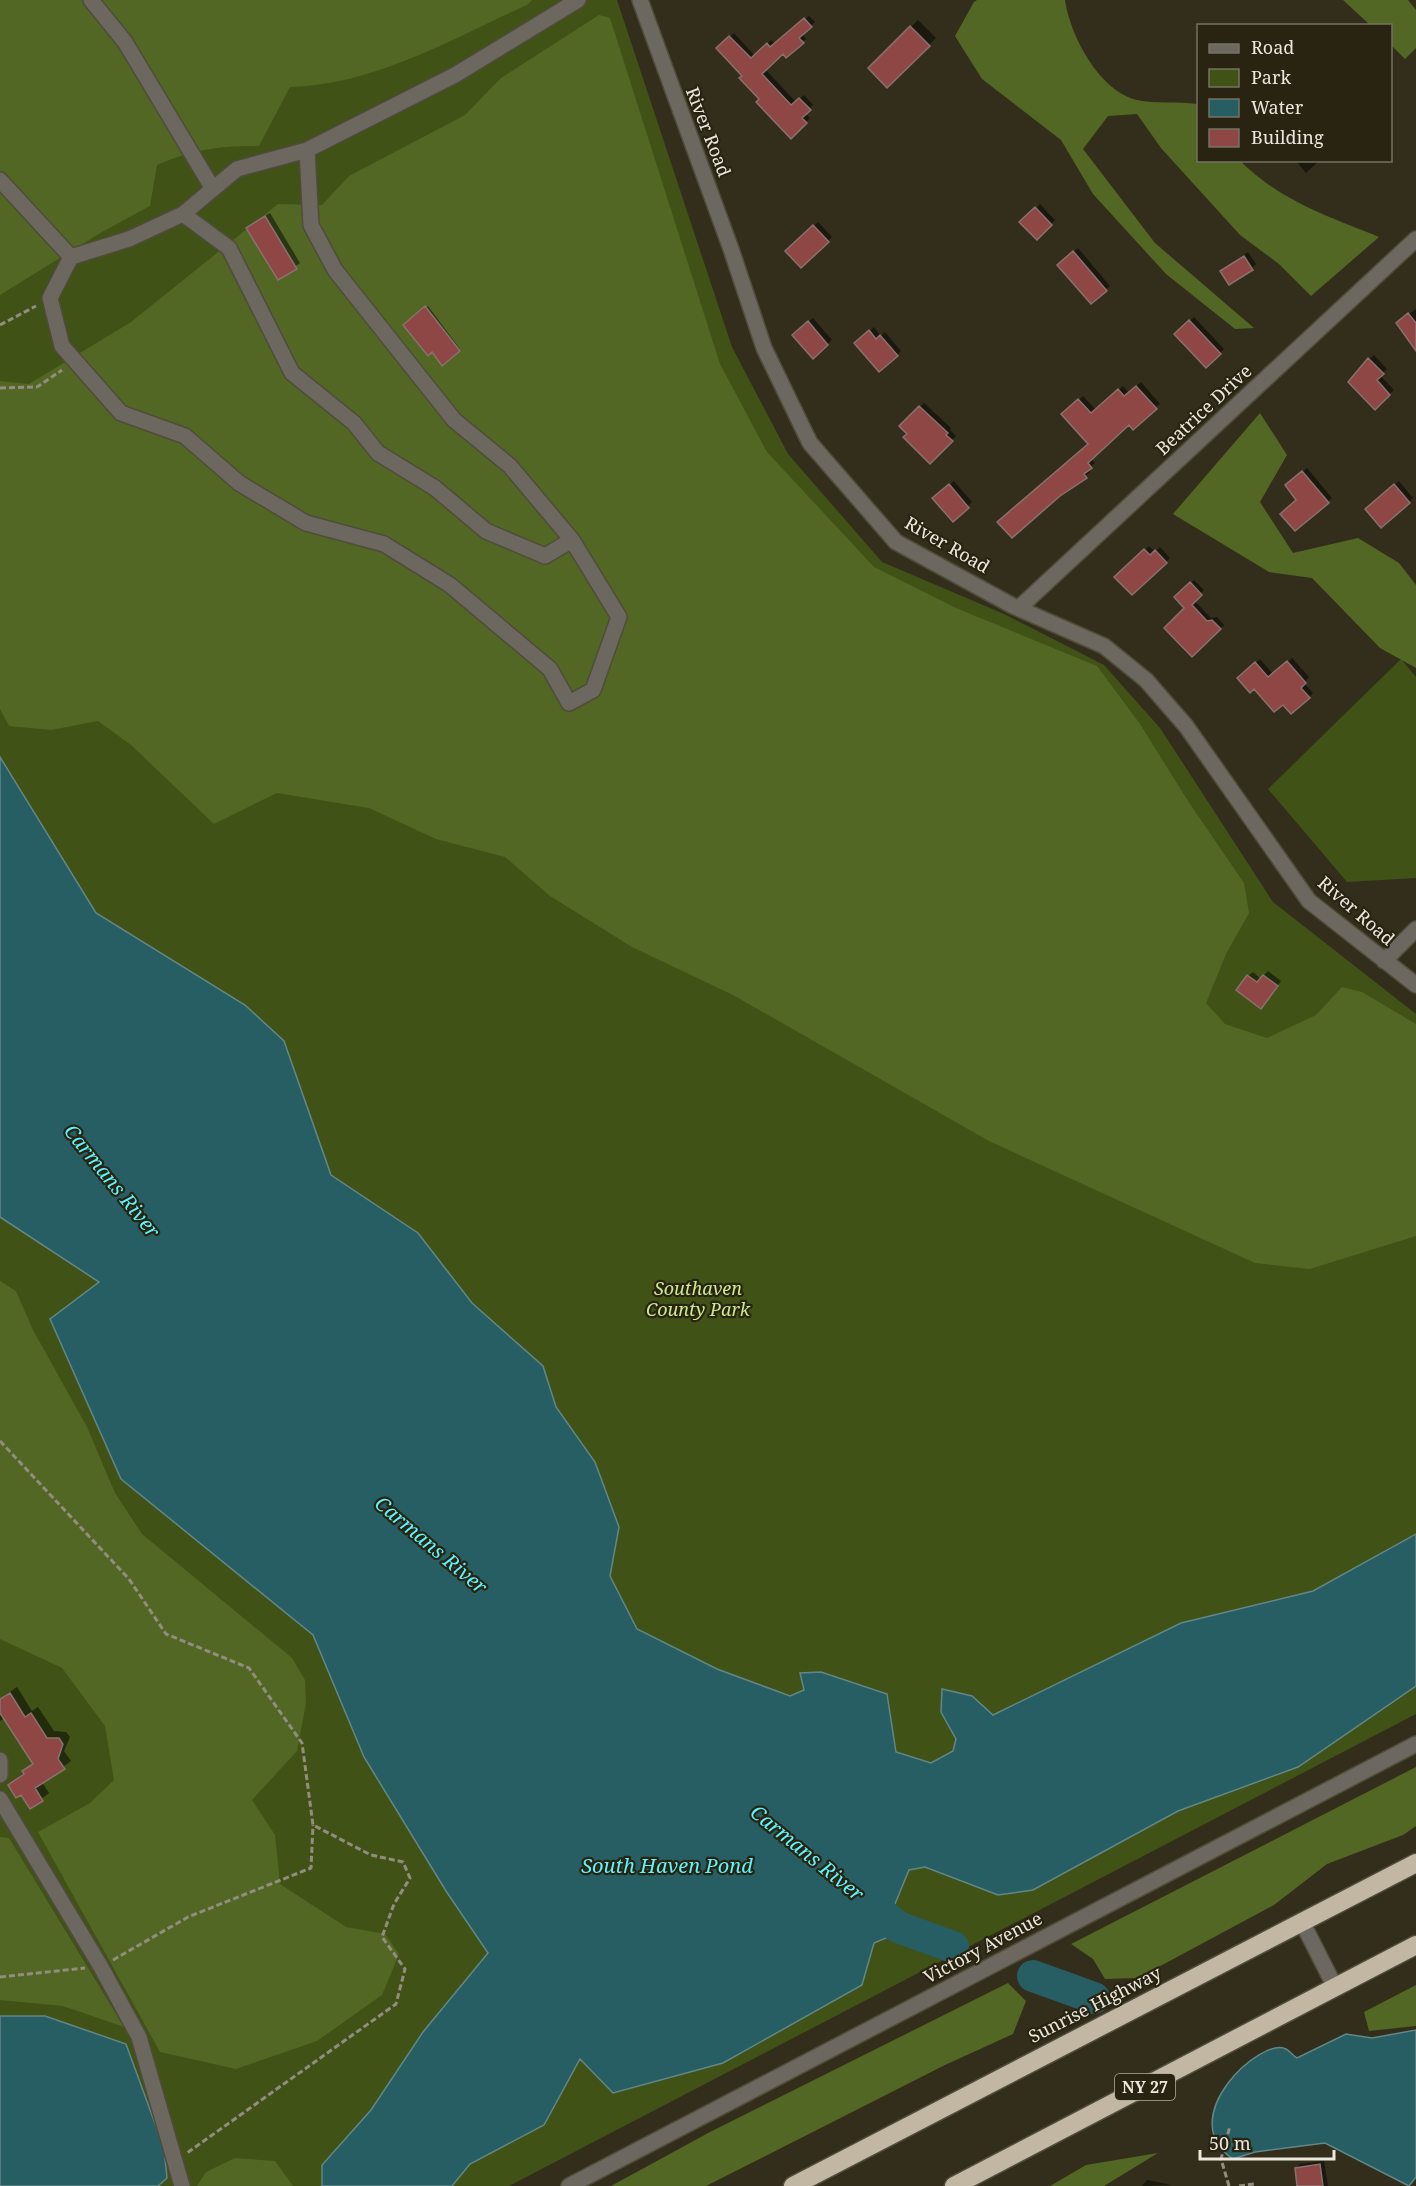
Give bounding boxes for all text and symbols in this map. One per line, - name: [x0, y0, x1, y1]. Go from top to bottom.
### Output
- legend: [1197, 24, 1392, 162]
- text: Road: [1251, 35, 1294, 59]
- text: Park: [1251, 65, 1291, 89]
- street label: River Road: [681, 83, 737, 180]
- text: Water: [1251, 95, 1304, 119]
- text: Building: [1251, 125, 1324, 149]
- street label: Beatrice Drive: [1150, 359, 1256, 460]
- street label: River Road: [901, 510, 994, 578]
- street label: River Road: [1313, 870, 1400, 950]
- water label: Carmans River: [58, 1118, 167, 1244]
- park label: Southaven County Park: [646, 1276, 751, 1321]
- water label: Carmans River: [369, 1490, 494, 1600]
- water label: Carmans River: [745, 1798, 870, 1907]
- water label: South Haven Pond: [581, 1852, 753, 1879]
- street label: Victory Avenue: [919, 1906, 1046, 1988]
- street label: Sunrise Highway: [1024, 1960, 1166, 2048]
- road number: NY 27: [1115, 2074, 1175, 2100]
- scale bar: [1200, 2123, 1334, 2161]
- text: 50 m: [1209, 2131, 1251, 2155]

